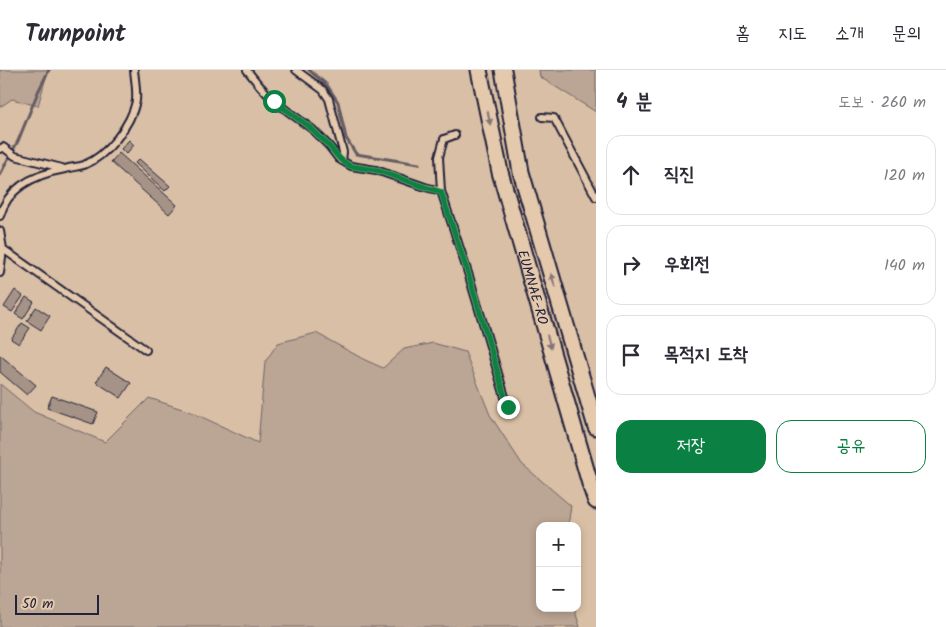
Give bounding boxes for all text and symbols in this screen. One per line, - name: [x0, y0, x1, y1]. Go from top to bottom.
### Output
- text: Turnpoint: [25, 15, 126, 54]
- text: 홈: [736, 20, 750, 49]
- text: 지도: [778, 20, 807, 49]
- text: 소개: [835, 20, 864, 49]
- text: 문의: [892, 20, 921, 49]
- text: 4 분: [616, 86, 652, 119]
- route start: [263, 90, 286, 113]
- text: 도보 · 260 m: [838, 90, 926, 115]
- one-way arrow: [485, 110, 493, 125]
- text: 직진: [664, 160, 695, 190]
- icon: ahead: [617, 161, 645, 189]
- text: 120 m: [884, 163, 925, 188]
- street label: EUMNAE-RO: [511, 247, 554, 328]
- text: 우회전: [664, 250, 710, 280]
- icon: right: [617, 251, 645, 279]
- text: 140 m: [884, 253, 925, 278]
- one-way arrow: [548, 272, 556, 287]
- one-way arrow: [546, 335, 554, 350]
- text: 목적지 도착: [664, 340, 748, 370]
- icon: arrive: [617, 341, 645, 369]
- route end: [497, 396, 520, 419]
- button: 저장: [616, 420, 766, 473]
- button: 공유: [776, 420, 926, 473]
- map controls: [536, 522, 581, 612]
- button: +: [536, 522, 581, 567]
- button: −: [536, 567, 581, 612]
- scale bar: [15, 592, 99, 615]
- text: 50 m: [22, 593, 53, 615]

